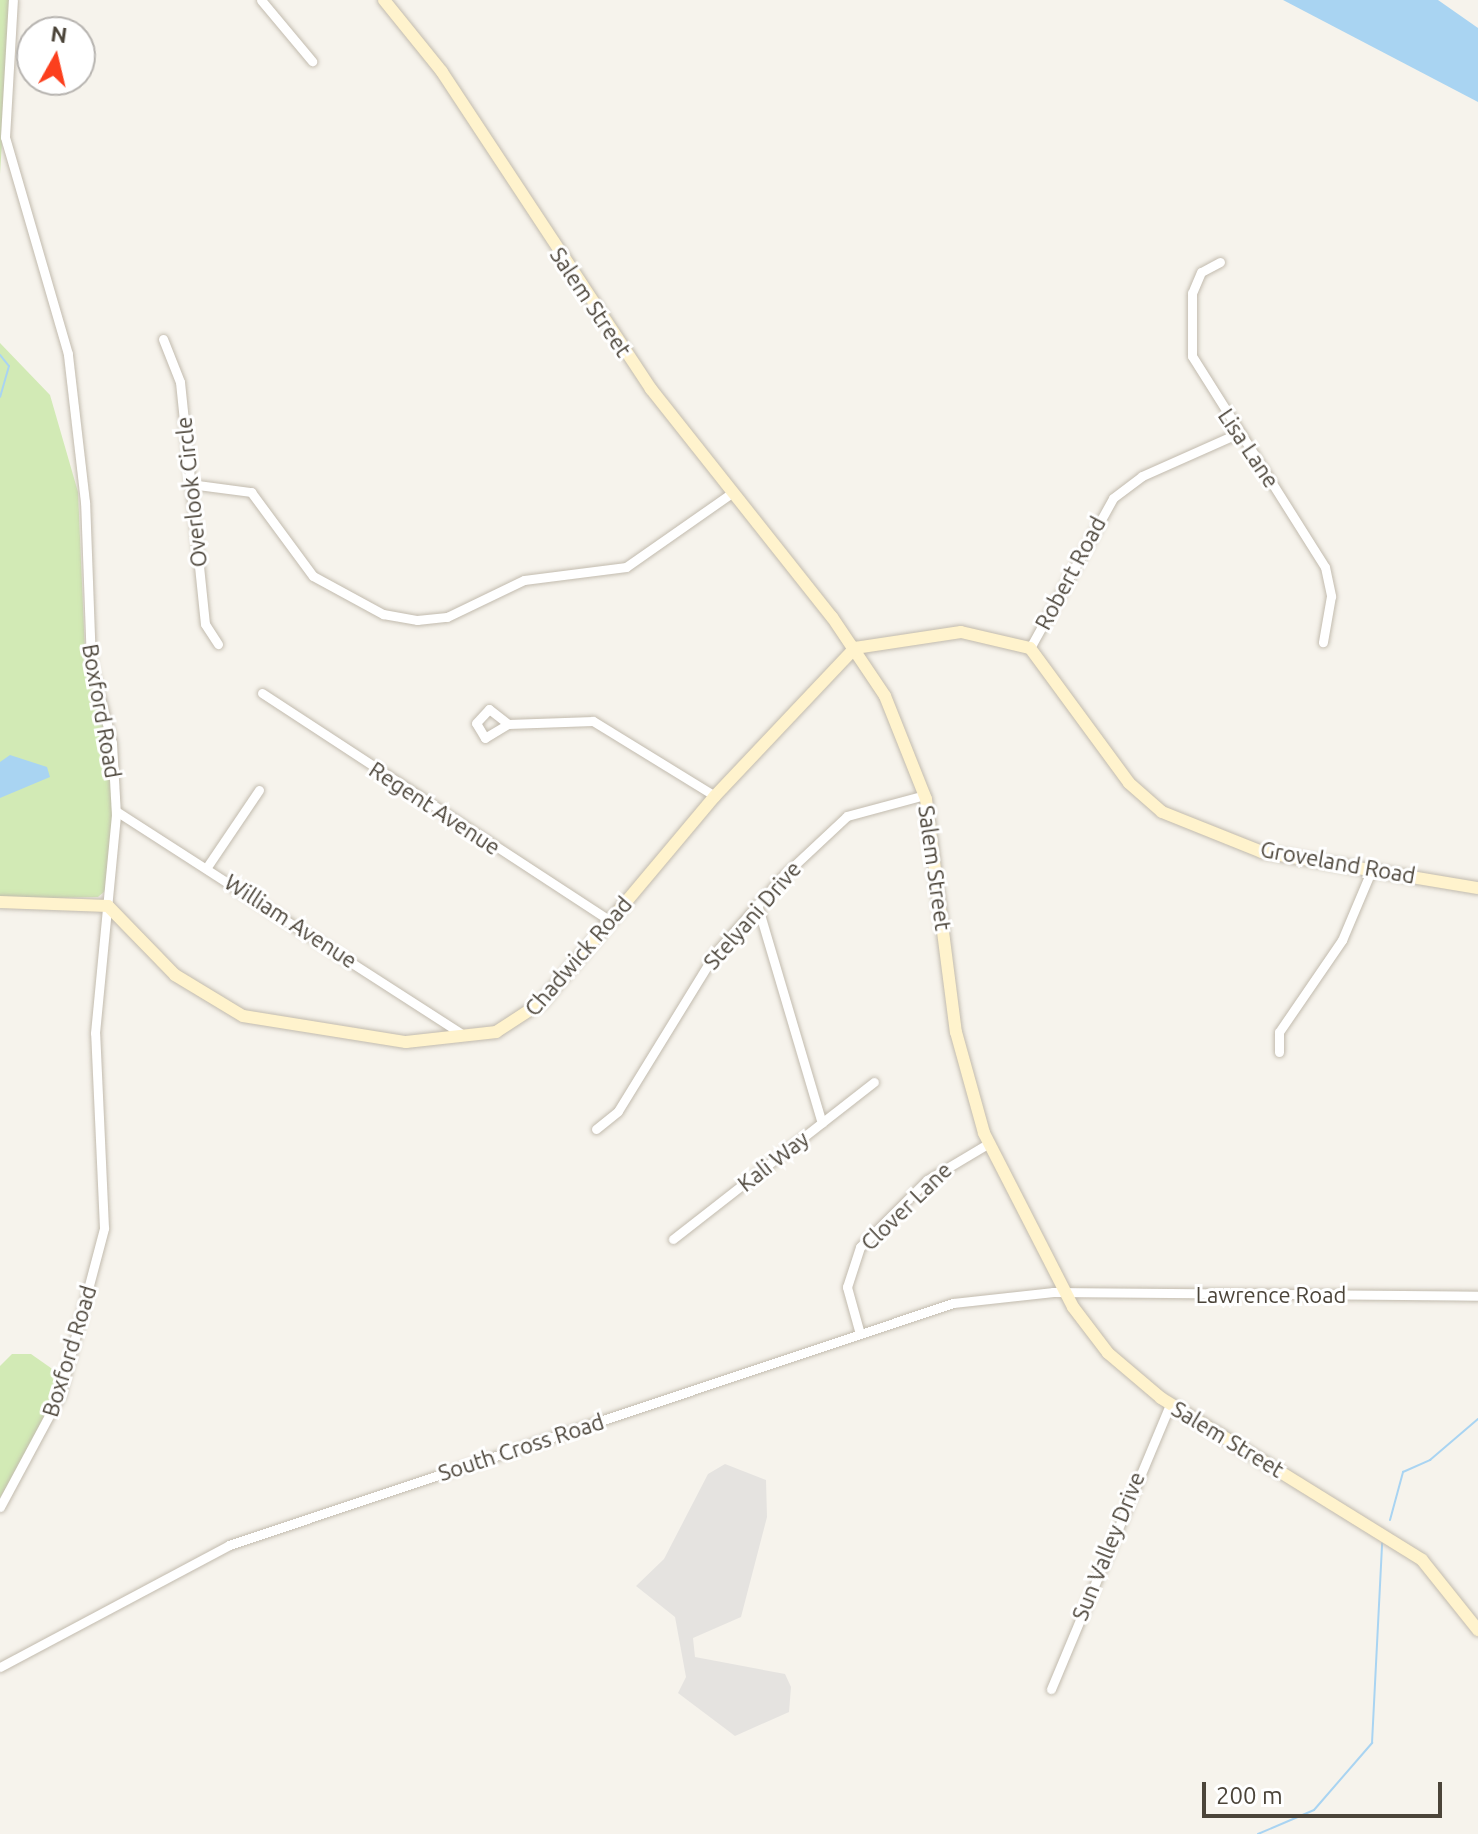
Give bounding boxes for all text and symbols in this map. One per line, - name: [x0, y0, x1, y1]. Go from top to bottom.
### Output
- north arrow: [16, 16, 96, 96]
- text: N: [49, 20, 69, 47]
- street label: Salem Street: [545, 242, 637, 362]
- street label: Lisa Lane: [1213, 403, 1285, 493]
- street label: Overlook Circle: [170, 415, 212, 569]
- street label: Robert Road: [1029, 512, 1111, 634]
- street label: Boxford Road: [77, 642, 127, 780]
- street label: Regent Avenue: [365, 756, 505, 860]
- street label: Salem Street: [913, 804, 957, 932]
- street label: Groveland Road: [1258, 835, 1418, 889]
- street label: Stelyani Drive: [698, 855, 806, 975]
- street label: William Avenue: [220, 868, 362, 974]
- street label: Chadwick Road: [519, 891, 637, 1021]
- street label: Kali Way: [732, 1125, 814, 1197]
- street label: Clover Lane: [855, 1156, 957, 1256]
- street label: Boxford Road: [37, 1282, 101, 1420]
- street label: Lawrence Road: [1196, 1282, 1346, 1308]
- street label: Salem Street: [1167, 1395, 1289, 1483]
- street label: South Cross Road: [435, 1408, 607, 1486]
- street label: Sun Valley Drive: [1066, 1468, 1150, 1624]
- scale bar: [1206, 1766, 1446, 1816]
- text: 200 m: [1216, 1782, 1283, 1809]

